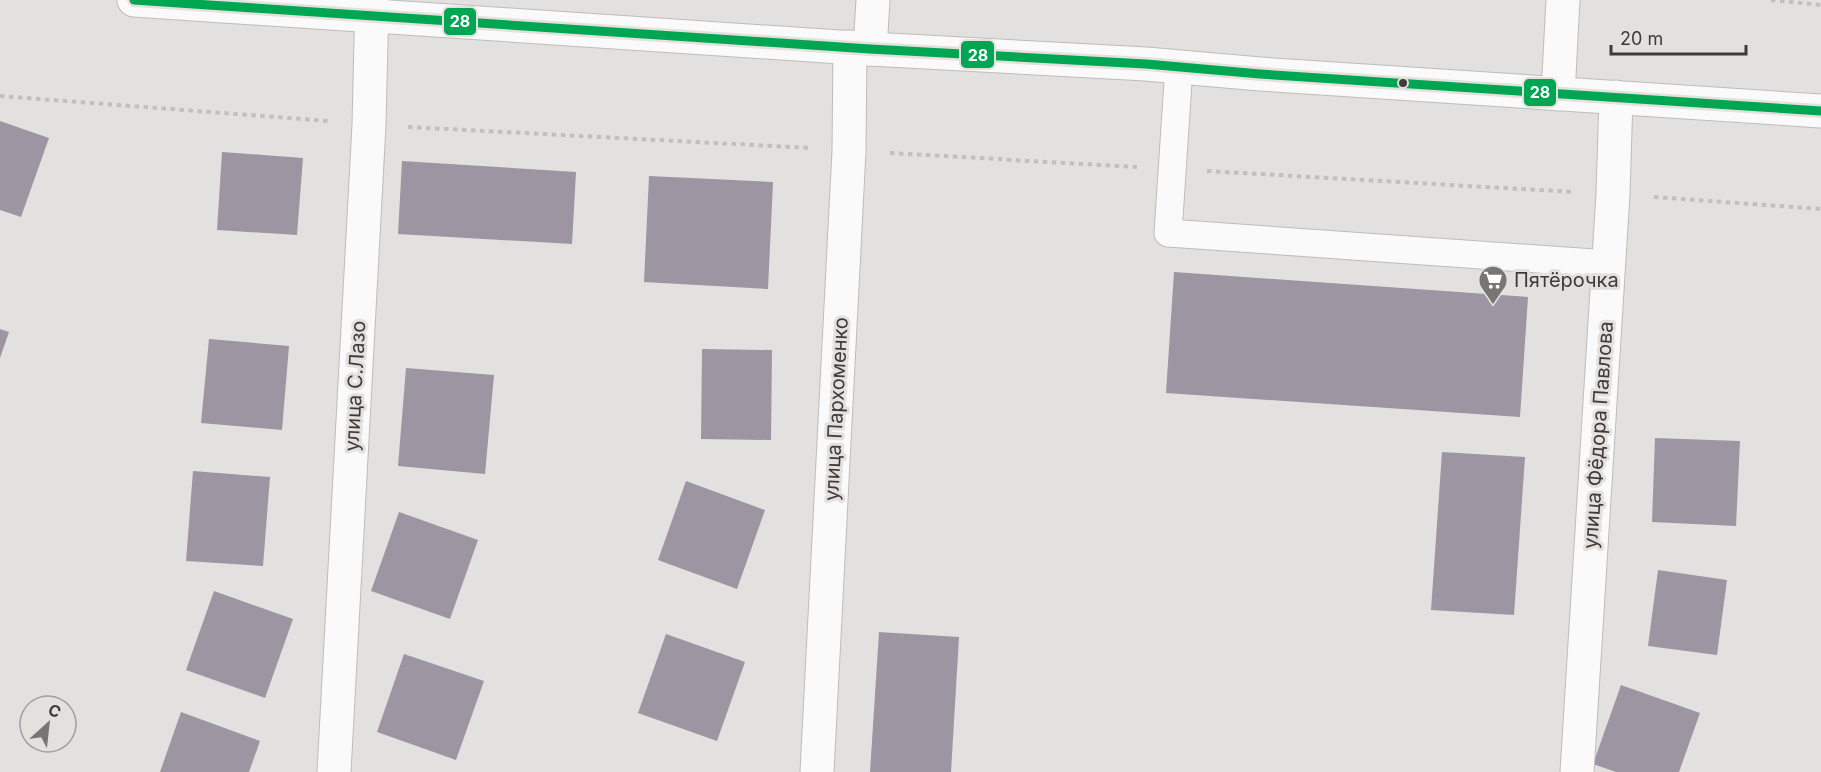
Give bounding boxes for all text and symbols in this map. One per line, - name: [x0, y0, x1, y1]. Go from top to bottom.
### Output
- line badge: 28: [443, 7, 477, 36]
- text: 28: [450, 11, 470, 31]
- scale bar: [1611, 18, 1746, 56]
- text: 20 m: [1620, 28, 1663, 49]
- line badge: 28: [960, 40, 995, 69]
- text: 28: [968, 45, 988, 65]
- unlabelled marker: [1397, 77, 1409, 89]
- line badge: 28: [1523, 78, 1557, 107]
- text: 28: [1530, 82, 1550, 102]
- supermarket icon: Пятёрочка: [1477, 264, 1509, 306]
- place label: Пятёрочка: [1514, 268, 1619, 292]
- street label: улица Пархоменко: [819, 316, 853, 502]
- street label: улица С.Лазо: [340, 320, 370, 452]
- street label: улица Фёдора Павлова: [1578, 320, 1618, 550]
- north arrow: [18, 694, 78, 754]
- text: С: [45, 699, 65, 722]

